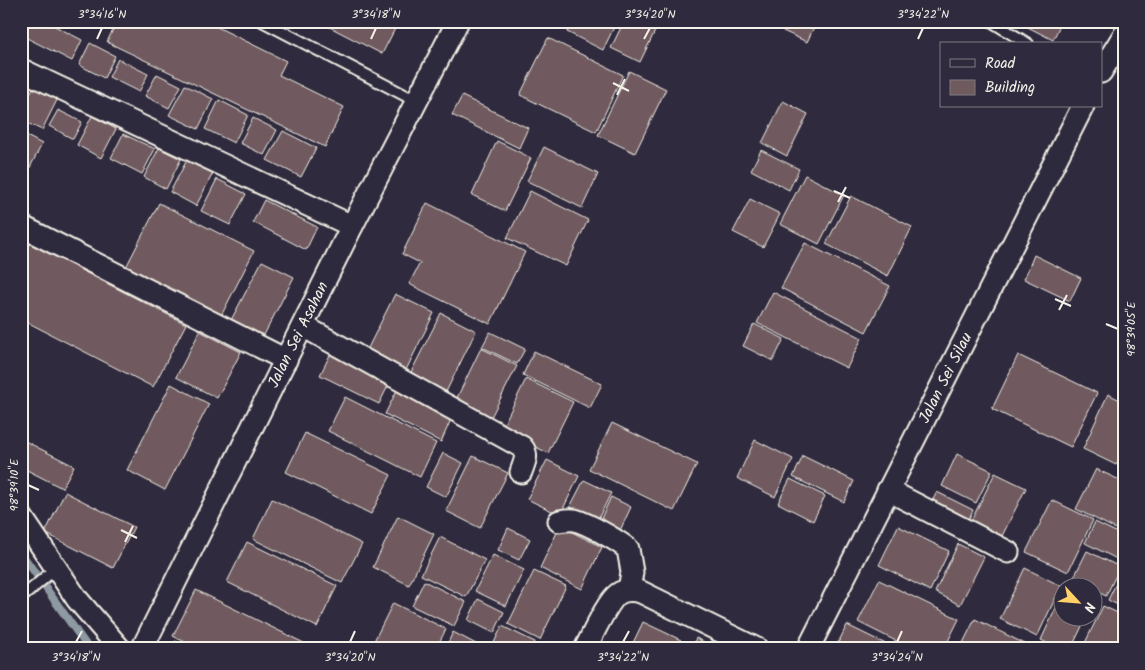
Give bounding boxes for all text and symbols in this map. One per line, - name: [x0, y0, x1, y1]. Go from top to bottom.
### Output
- text: 3°34'16"N: [78, 5, 126, 24]
- text: 3°34'18"N: [351, 5, 401, 24]
- text: 3°34'20"N: [624, 5, 676, 24]
- text: 3°34'22"N: [897, 5, 949, 24]
- legend: [940, 42, 1102, 108]
- text: Road: [985, 52, 1016, 76]
- text: Building: [985, 76, 1035, 100]
- street label: Jalan Sei Asahan: [261, 277, 335, 392]
- text: 98°39'05"E: [1122, 301, 1141, 357]
- street label: Jalan Sei Silau: [912, 328, 979, 428]
- text: 98°39'10"E: [5, 458, 24, 511]
- north arrow: [1052, 578, 1102, 628]
- text: N: [1077, 598, 1101, 616]
- text: 3°34'18"N: [51, 648, 101, 667]
- text: 3°34'20"N: [324, 648, 376, 667]
- text: 3°34'22"N: [597, 648, 649, 667]
- text: 3°34'24"N: [871, 648, 923, 667]

